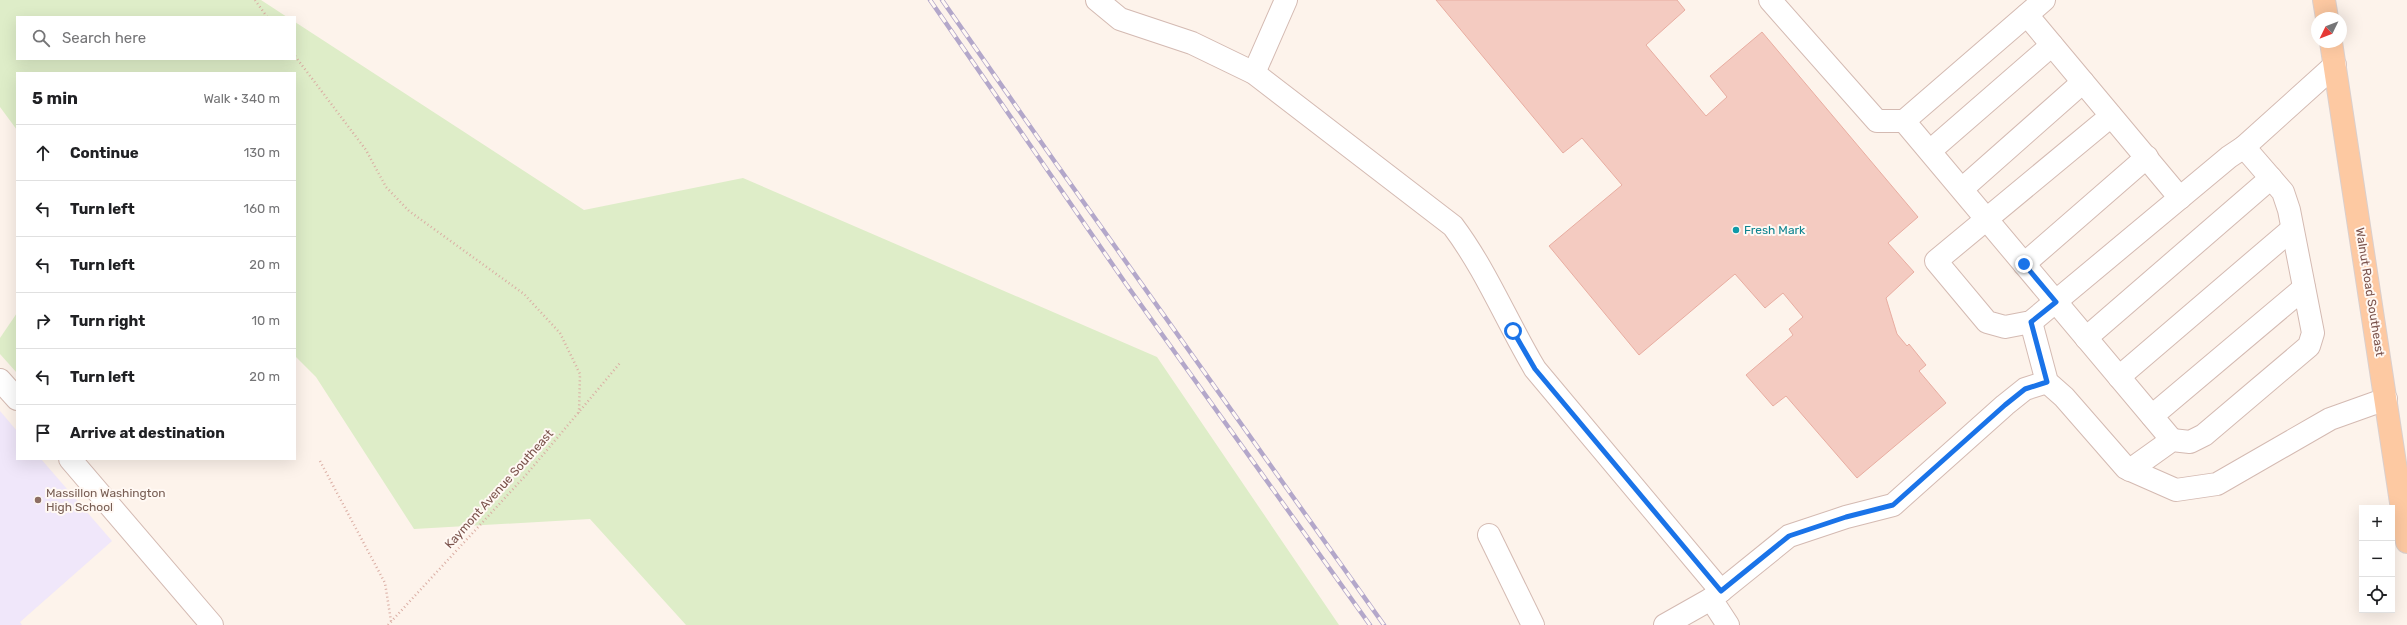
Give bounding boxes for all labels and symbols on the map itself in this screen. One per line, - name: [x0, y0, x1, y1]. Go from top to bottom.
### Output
- north arrow: [2311, 12, 2347, 48]
- place label: Fresh Mark: [1744, 223, 1806, 237]
- marker: Fresh Mark: [1731, 225, 1741, 235]
- street label: Walnut Road Southeast: [2353, 227, 2387, 358]
- route end: [2015, 255, 2033, 273]
- route start: [1504, 322, 1522, 340]
- street label: Kaymont Avenue Southeast: [442, 427, 556, 551]
- place label: Massillon Washington High School: [46, 486, 166, 514]
- marker: Massillon Washington High School: [33, 495, 43, 505]

